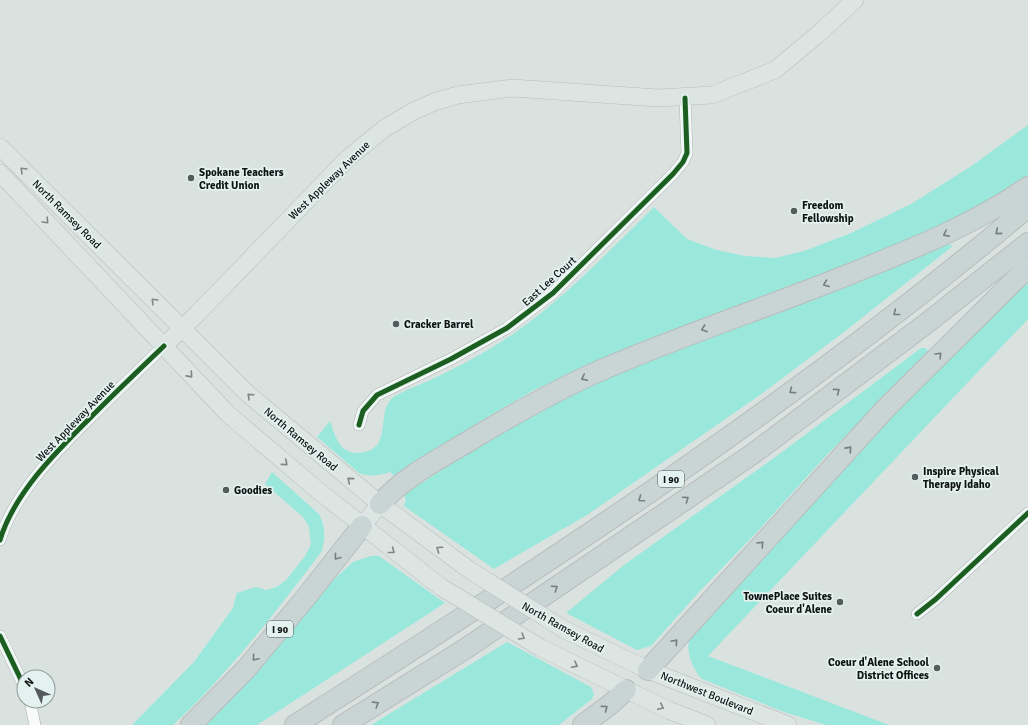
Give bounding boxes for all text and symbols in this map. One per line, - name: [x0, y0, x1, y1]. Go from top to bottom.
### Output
- street label: West Appleway Avenue: [286, 138, 373, 222]
- place label: Spokane Teachers Credit Union: [199, 166, 284, 192]
- one-way arrow: [20, 167, 28, 175]
- marker: Spokane Teachers Credit Union: [186, 173, 196, 183]
- street label: North Ramsey Road: [30, 177, 104, 252]
- place label: Freedom Fellowship: [802, 199, 854, 225]
- marker: Freedom Fellowship: [789, 206, 799, 216]
- one-way arrow: [41, 217, 48, 224]
- one-way arrow: [996, 228, 1003, 235]
- one-way arrow: [942, 229, 950, 237]
- street label: East Lee Court: [520, 254, 579, 309]
- one-way arrow: [822, 279, 830, 287]
- one-way arrow: [151, 298, 159, 306]
- one-way arrow: [894, 308, 901, 315]
- place label: Cracker Barrel: [404, 318, 474, 331]
- marker: Cracker Barrel: [391, 319, 401, 329]
- one-way arrow: [700, 325, 707, 333]
- one-way arrow: [934, 352, 942, 360]
- one-way arrow: [185, 370, 192, 377]
- one-way arrow: [580, 374, 588, 381]
- street label: West Appleway Avenue: [33, 378, 117, 465]
- one-way arrow: [790, 386, 797, 393]
- one-way arrow: [833, 389, 840, 396]
- one-way arrow: [247, 393, 255, 401]
- street label: North Ramsey Road: [261, 405, 340, 474]
- one-way arrow: [844, 446, 851, 453]
- one-way arrow: [280, 459, 287, 466]
- place label: Inspire Physical Therapy Idaho: [923, 465, 1000, 491]
- road number: I 90: [658, 471, 684, 487]
- marker: Inspire Physical Therapy Idaho: [910, 472, 920, 482]
- one-way arrow: [347, 477, 354, 484]
- place label: Goodies: [234, 484, 272, 497]
- marker: Goodies: [221, 485, 231, 495]
- one-way arrow: [638, 494, 645, 502]
- one-way arrow: [682, 496, 689, 504]
- one-way arrow: [756, 542, 763, 549]
- one-way arrow: [388, 546, 395, 553]
- one-way arrow: [436, 546, 443, 554]
- one-way arrow: [335, 553, 342, 560]
- one-way arrow: [551, 585, 558, 593]
- place label: TownePlace Suites Coeur d'Alene: [744, 590, 833, 616]
- marker: TownePlace Suites Coeur d'Alene: [835, 597, 845, 607]
- street label: North Ramsey Road: [519, 599, 606, 655]
- road number: I 90: [267, 621, 293, 637]
- one-way arrow: [518, 633, 525, 640]
- one-way arrow: [670, 639, 677, 646]
- one-way arrow: [253, 653, 260, 660]
- place label: Coeur d'Alene School District Offices: [828, 656, 930, 682]
- one-way arrow: [571, 661, 579, 668]
- marker: Coeur d'Alene School District Offices: [932, 663, 942, 673]
- north arrow: [16, 669, 56, 709]
- street label: Northwest Boulevard: [659, 669, 755, 718]
- text: N: [22, 675, 37, 690]
- one-way arrow: [372, 702, 379, 709]
- one-way arrow: [657, 702, 664, 710]
- one-way arrow: [600, 706, 607, 713]

